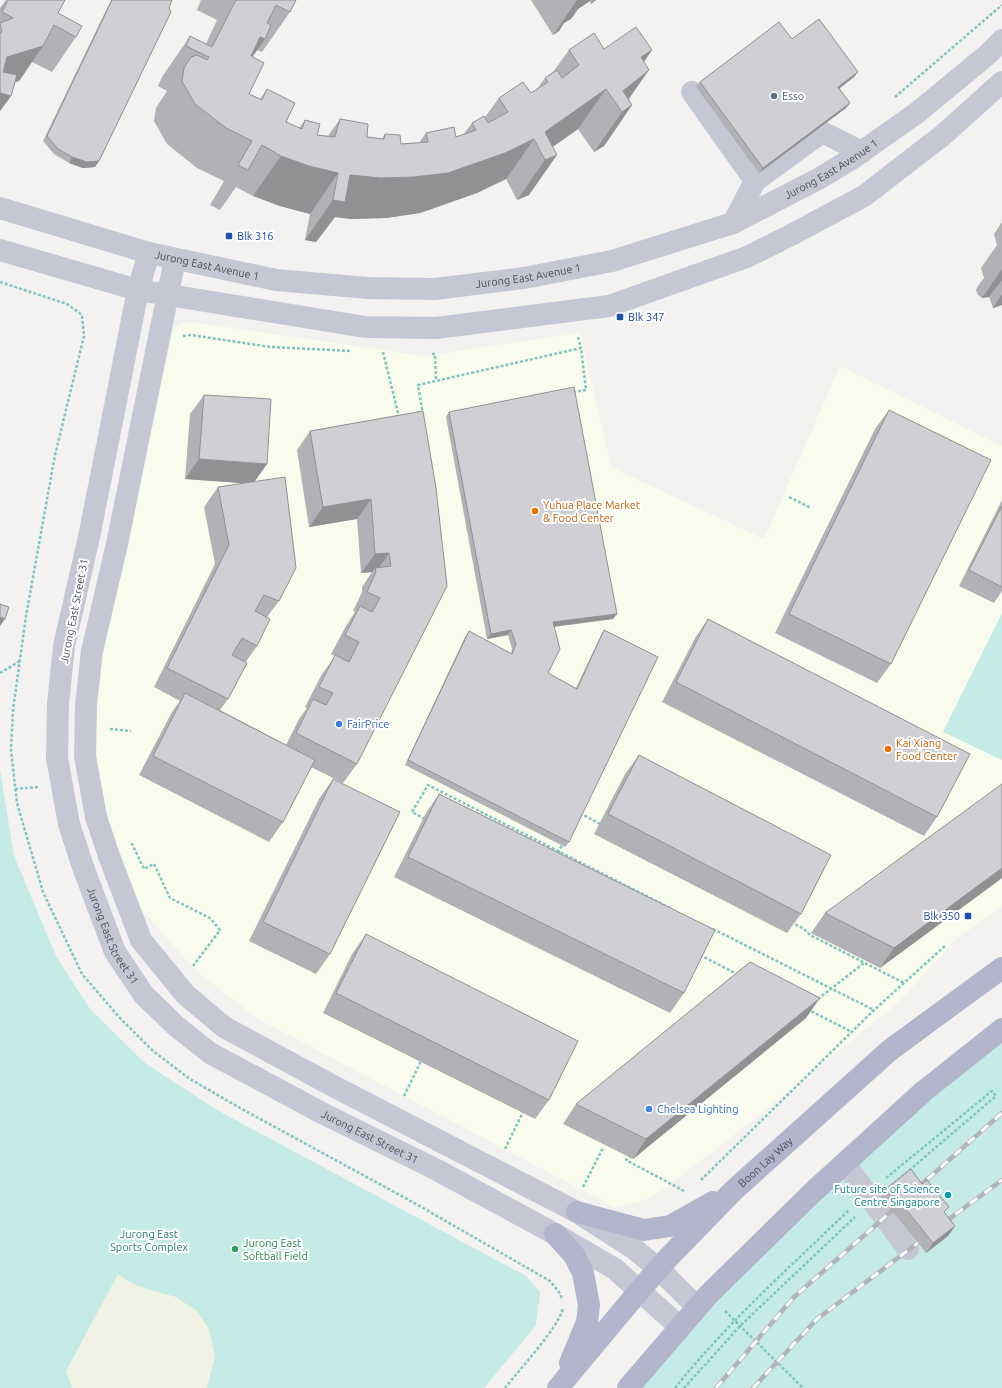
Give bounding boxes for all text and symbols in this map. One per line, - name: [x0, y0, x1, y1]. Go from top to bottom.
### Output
- place label: Esso: [782, 90, 804, 102]
- marker: Esso: [769, 91, 779, 101]
- street label: Jurong East Avenue 1: [782, 136, 880, 201]
- place label: Blk 316: [237, 230, 274, 242]
- marker: Blk 316: [224, 231, 234, 241]
- street label: Jurong East Avenue 1: [154, 248, 261, 282]
- street label: Jurong East Avenue 1: [475, 261, 582, 290]
- place label: Blk 347: [628, 311, 665, 323]
- marker: Blk 347: [615, 312, 625, 322]
- place label: Yuhua Place Market & Food Center: [543, 499, 641, 524]
- marker: Yuhua Place Market & Food Center: [530, 506, 540, 516]
- street label: Jurong East Street 31: [58, 558, 90, 664]
- place label: FairPrice: [347, 718, 389, 730]
- marker: FairPrice: [334, 719, 344, 729]
- place label: Kai Xiang Food Center: [896, 737, 958, 762]
- marker: Kai Xiang Food Center: [883, 744, 893, 754]
- street label: Jurong East Street 31: [85, 885, 141, 987]
- place label: Blk 350: [923, 910, 960, 922]
- marker: Blk 350: [963, 911, 973, 921]
- place label: Chelsea Lighting: [657, 1103, 738, 1115]
- marker: Chelsea Lighting: [644, 1104, 654, 1114]
- street label: Jurong East Street 31: [319, 1108, 420, 1166]
- street label: Boon Lay Way: [736, 1134, 795, 1189]
- place label: Future site of Science Centre Singapore: [834, 1183, 940, 1208]
- marker: Future site of Science Centre Singapore: [943, 1190, 953, 1200]
- park label: Jurong East Sports Complex: [110, 1228, 188, 1253]
- place label: Jurong East Softball Field: [243, 1237, 308, 1262]
- marker: Jurong East Softball Field: [230, 1244, 240, 1254]

